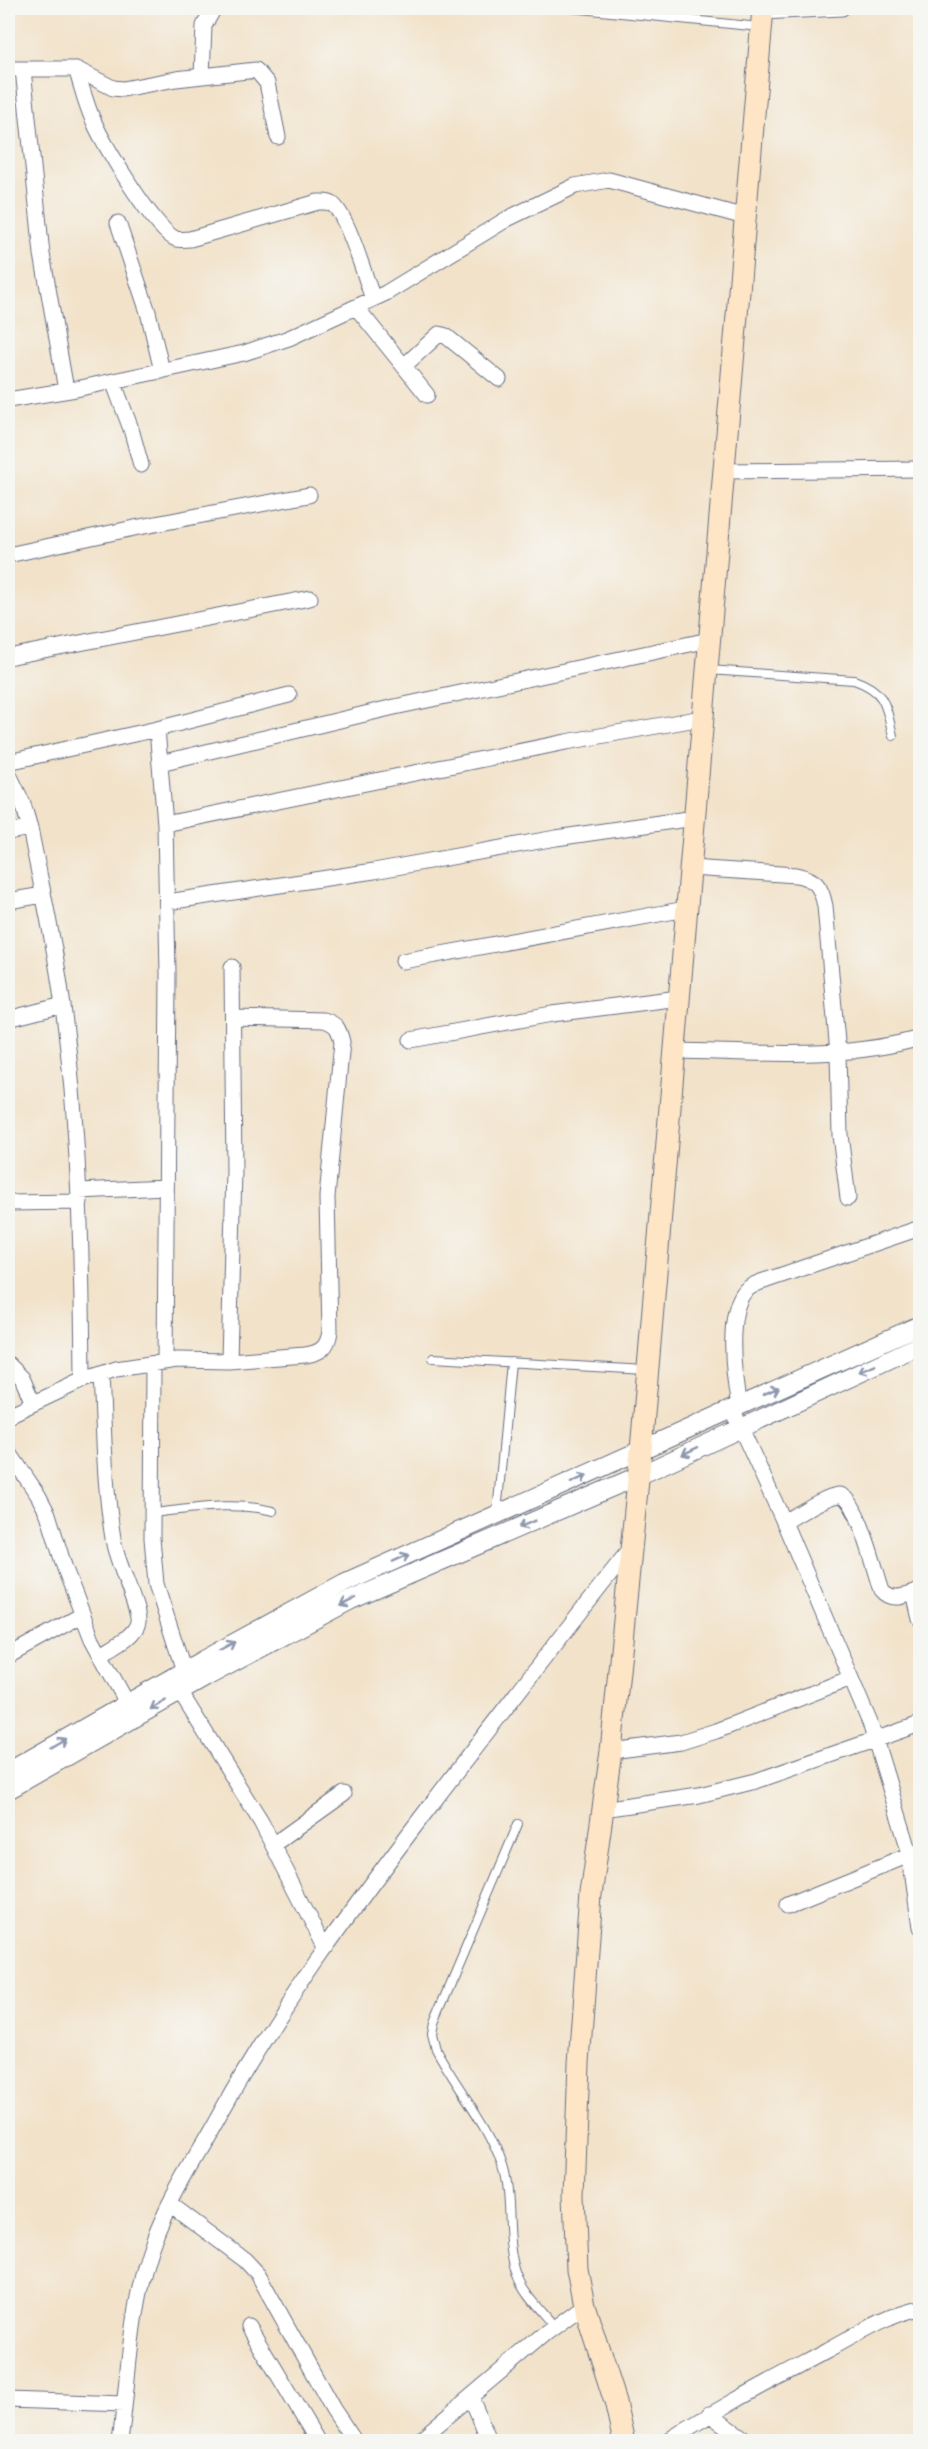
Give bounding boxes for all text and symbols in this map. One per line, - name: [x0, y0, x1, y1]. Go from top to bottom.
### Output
- one-way arrow: [859, 1364, 877, 1376]
- one-way arrow: [761, 1385, 779, 1397]
- one-way arrow: [682, 1446, 700, 1458]
- one-way arrow: [570, 1472, 588, 1484]
- one-way arrow: [518, 1519, 537, 1530]
- one-way arrow: [392, 1552, 410, 1563]
- one-way arrow: [340, 1596, 358, 1608]
- one-way arrow: [218, 1640, 236, 1651]
- one-way arrow: [150, 1699, 167, 1711]
- one-way arrow: [49, 1737, 66, 1749]

